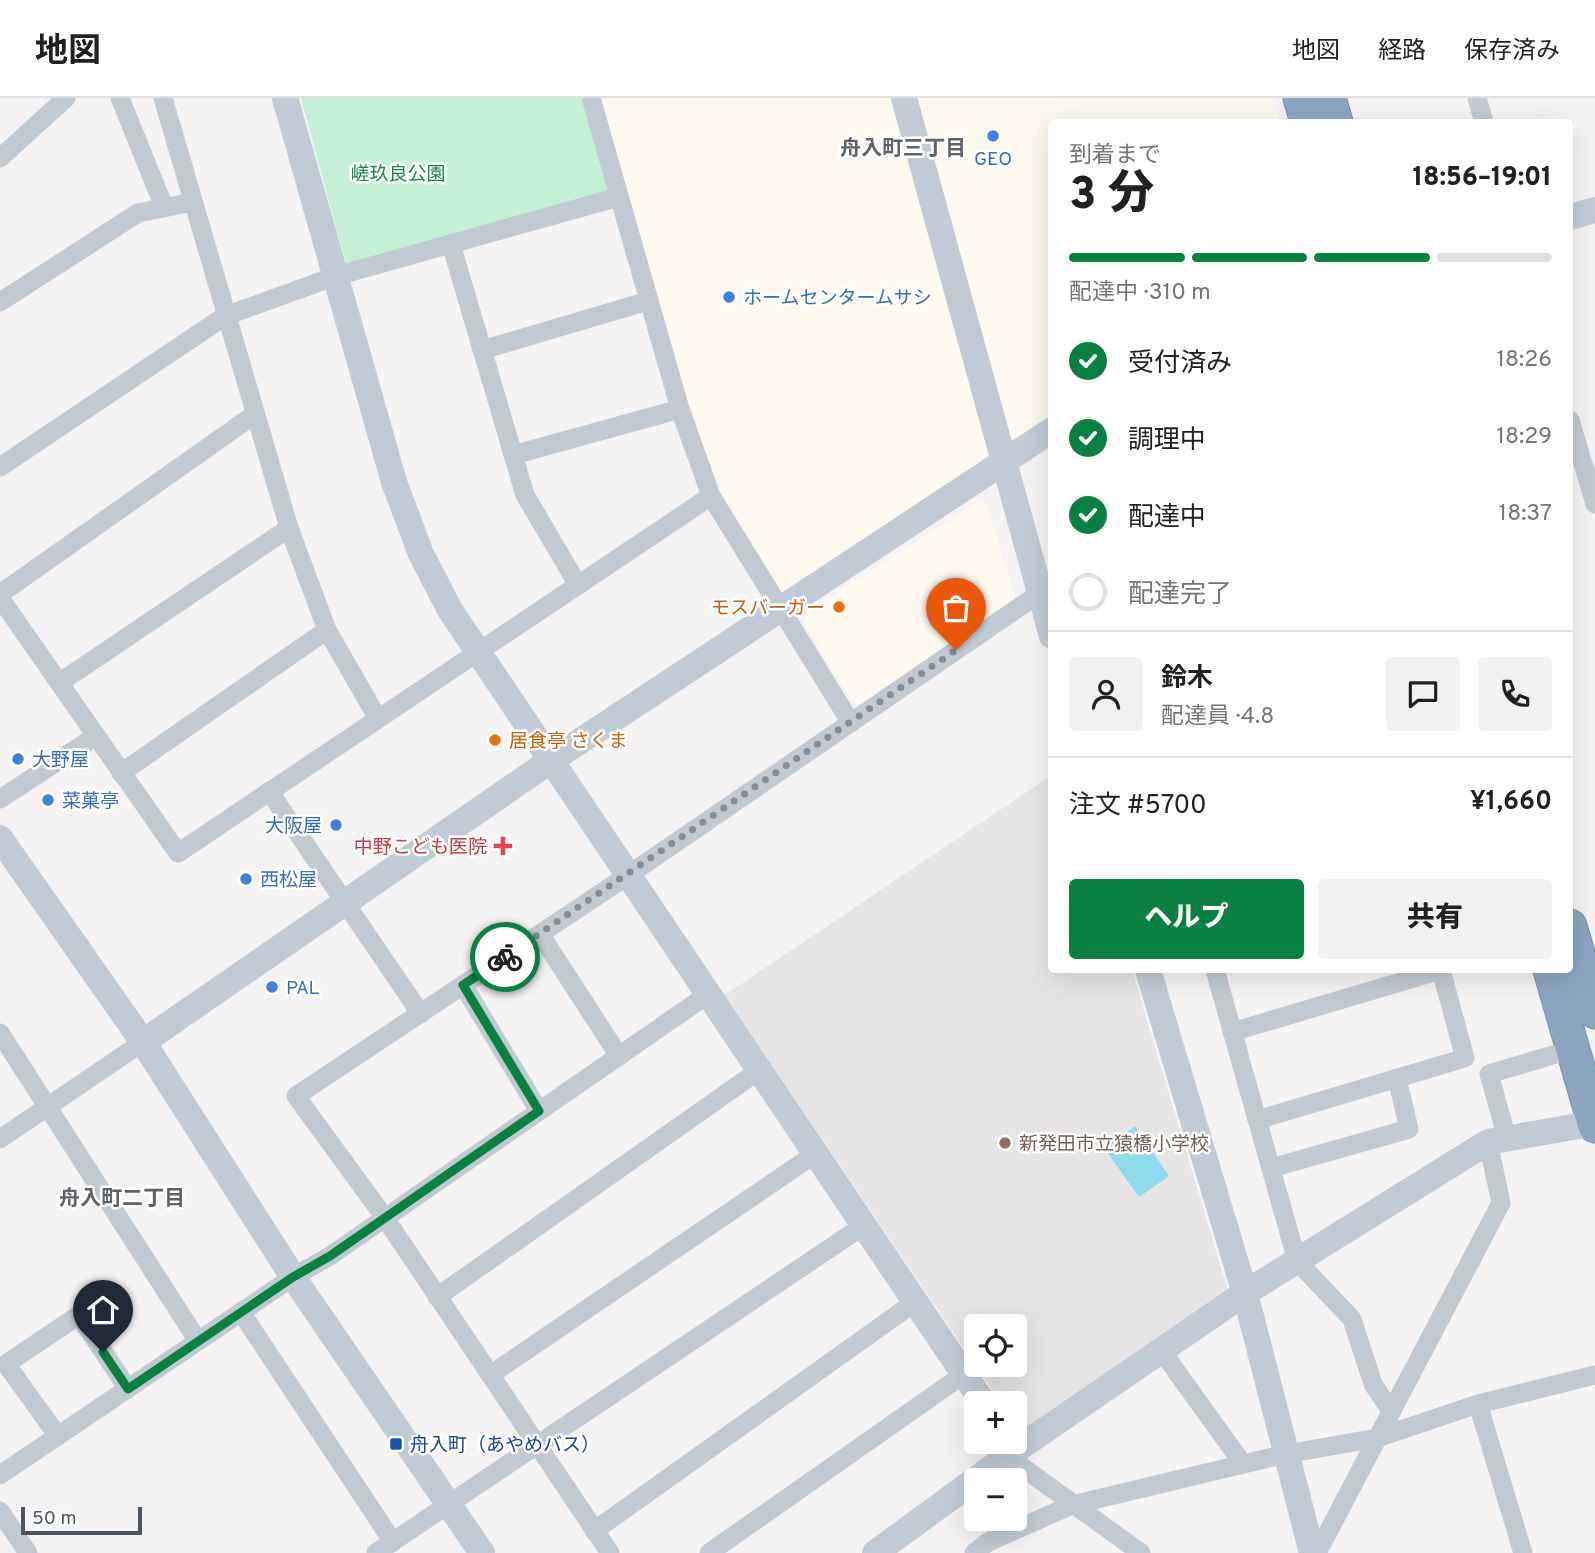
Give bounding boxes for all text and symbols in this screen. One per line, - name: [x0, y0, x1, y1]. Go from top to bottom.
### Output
- text: 地図: [35, 32, 101, 74]
- text: 地図: [1292, 37, 1340, 67]
- text: 経路: [1378, 37, 1426, 67]
- text: 保存済み: [1464, 37, 1560, 67]
- marker: GEO: [985, 128, 1001, 144]
- district label: 舟入町三丁目: [840, 136, 966, 163]
- text: 到着まで: [1069, 142, 1161, 171]
- place label: GEO: [974, 148, 1012, 172]
- text: 18:56–19:01: [1412, 162, 1552, 195]
- park label: 嵯玖良公園: [350, 163, 446, 187]
- text: 3 分: [1069, 167, 1154, 226]
- text: 配達中 · 310 m: [1069, 279, 1211, 308]
- place label: ホームセンタームサシ: [743, 287, 932, 311]
- marker: ホームセンタームサシ: [721, 289, 737, 305]
- icon: check: [1069, 342, 1107, 380]
- text: 18:26: [1496, 346, 1552, 375]
- text: 受付済み: [1128, 348, 1232, 381]
- icon: check: [1069, 419, 1107, 457]
- text: 18:29: [1496, 423, 1552, 452]
- text: 調理中: [1128, 425, 1206, 458]
- icon: check: [1069, 496, 1107, 534]
- text: 18:37: [1499, 500, 1552, 529]
- text: 配達中: [1128, 502, 1206, 535]
- pin: [926, 578, 986, 650]
- text: 配達完了: [1128, 579, 1232, 612]
- icon: bag: [937, 589, 975, 627]
- place label: モスバーガー: [711, 597, 825, 621]
- marker: モスバーガー: [831, 599, 847, 615]
- button: person: [1069, 657, 1143, 731]
- button: chat: [1386, 657, 1460, 731]
- button: phone: [1478, 657, 1552, 731]
- text: 鈴木: [1161, 663, 1213, 696]
- text: 配達員 · 4.8: [1161, 703, 1274, 732]
- place label: 居食亭 さくま: [509, 730, 627, 754]
- marker: 居食亭 さくま: [487, 732, 503, 748]
- place label: 大野屋: [32, 749, 89, 773]
- marker: 大野屋: [10, 751, 26, 767]
- text: ¥1,660: [1470, 786, 1552, 819]
- place label: 菜菓亭: [62, 790, 119, 814]
- text: 注文 #5700: [1069, 790, 1207, 823]
- marker: 菜菓亭: [40, 792, 56, 808]
- place label: 大阪屋: [265, 815, 322, 839]
- marker: 大阪屋: [328, 817, 344, 833]
- place label: 中野こども医院: [354, 836, 487, 860]
- marker: 中野こども医院: [493, 836, 513, 856]
- place label: 西松屋: [260, 869, 317, 893]
- marker: 西松屋: [238, 871, 254, 887]
- button: ヘルプ: [1069, 879, 1304, 959]
- button: 共有: [1318, 879, 1552, 959]
- courier: [470, 922, 540, 992]
- icon: bike: [486, 938, 524, 976]
- place label: PAL: [286, 977, 320, 1001]
- marker: PAL: [264, 979, 280, 995]
- place label: 新発田市立猿橋小学校: [1019, 1133, 1209, 1157]
- marker: 新発田市立猿橋小学校: [997, 1135, 1013, 1151]
- district label: 舟入町二丁目: [59, 1186, 185, 1213]
- pin: [73, 1280, 133, 1352]
- icon: home: [84, 1291, 122, 1329]
- map controls: [964, 1314, 1027, 1531]
- button: locate: [964, 1314, 1027, 1377]
- button: +: [964, 1391, 1027, 1454]
- place label: 舟入町（あやめバス）: [410, 1434, 600, 1458]
- marker: 舟入町（あやめバス）: [388, 1436, 404, 1452]
- button: −: [964, 1468, 1027, 1531]
- scale bar: [21, 1504, 142, 1536]
- text: 50 m: [32, 1507, 77, 1531]

